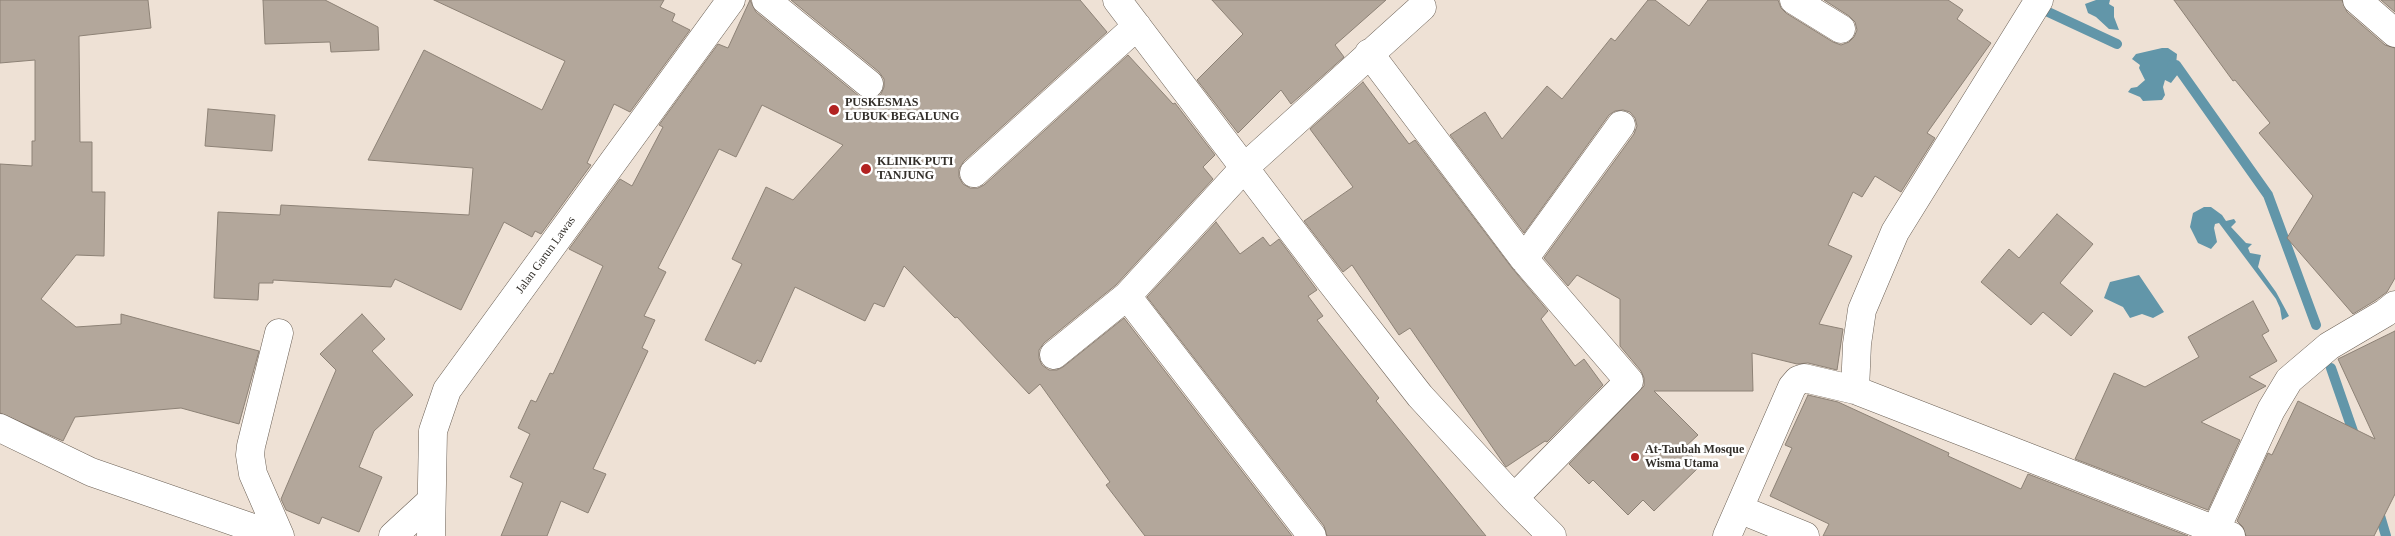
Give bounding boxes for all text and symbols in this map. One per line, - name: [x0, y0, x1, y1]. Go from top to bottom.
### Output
- place label: PUSKESMAS LUBUK BEGALUNG: [845, 96, 959, 124]
- marker: PUSKESMAS LUBUK BEGALUNG: [827, 103, 841, 117]
- place label: KLINIK PUTI TANJUNG: [877, 155, 953, 183]
- marker: KLINIK PUTI TANJUNG: [859, 162, 873, 176]
- street label: Jalan Garun Lawas: [513, 214, 579, 296]
- place label: At-Taubah Mosque Wisma Utama: [1645, 443, 1744, 471]
- marker: At-Taubah Mosque Wisma Utama: [1629, 451, 1641, 463]

